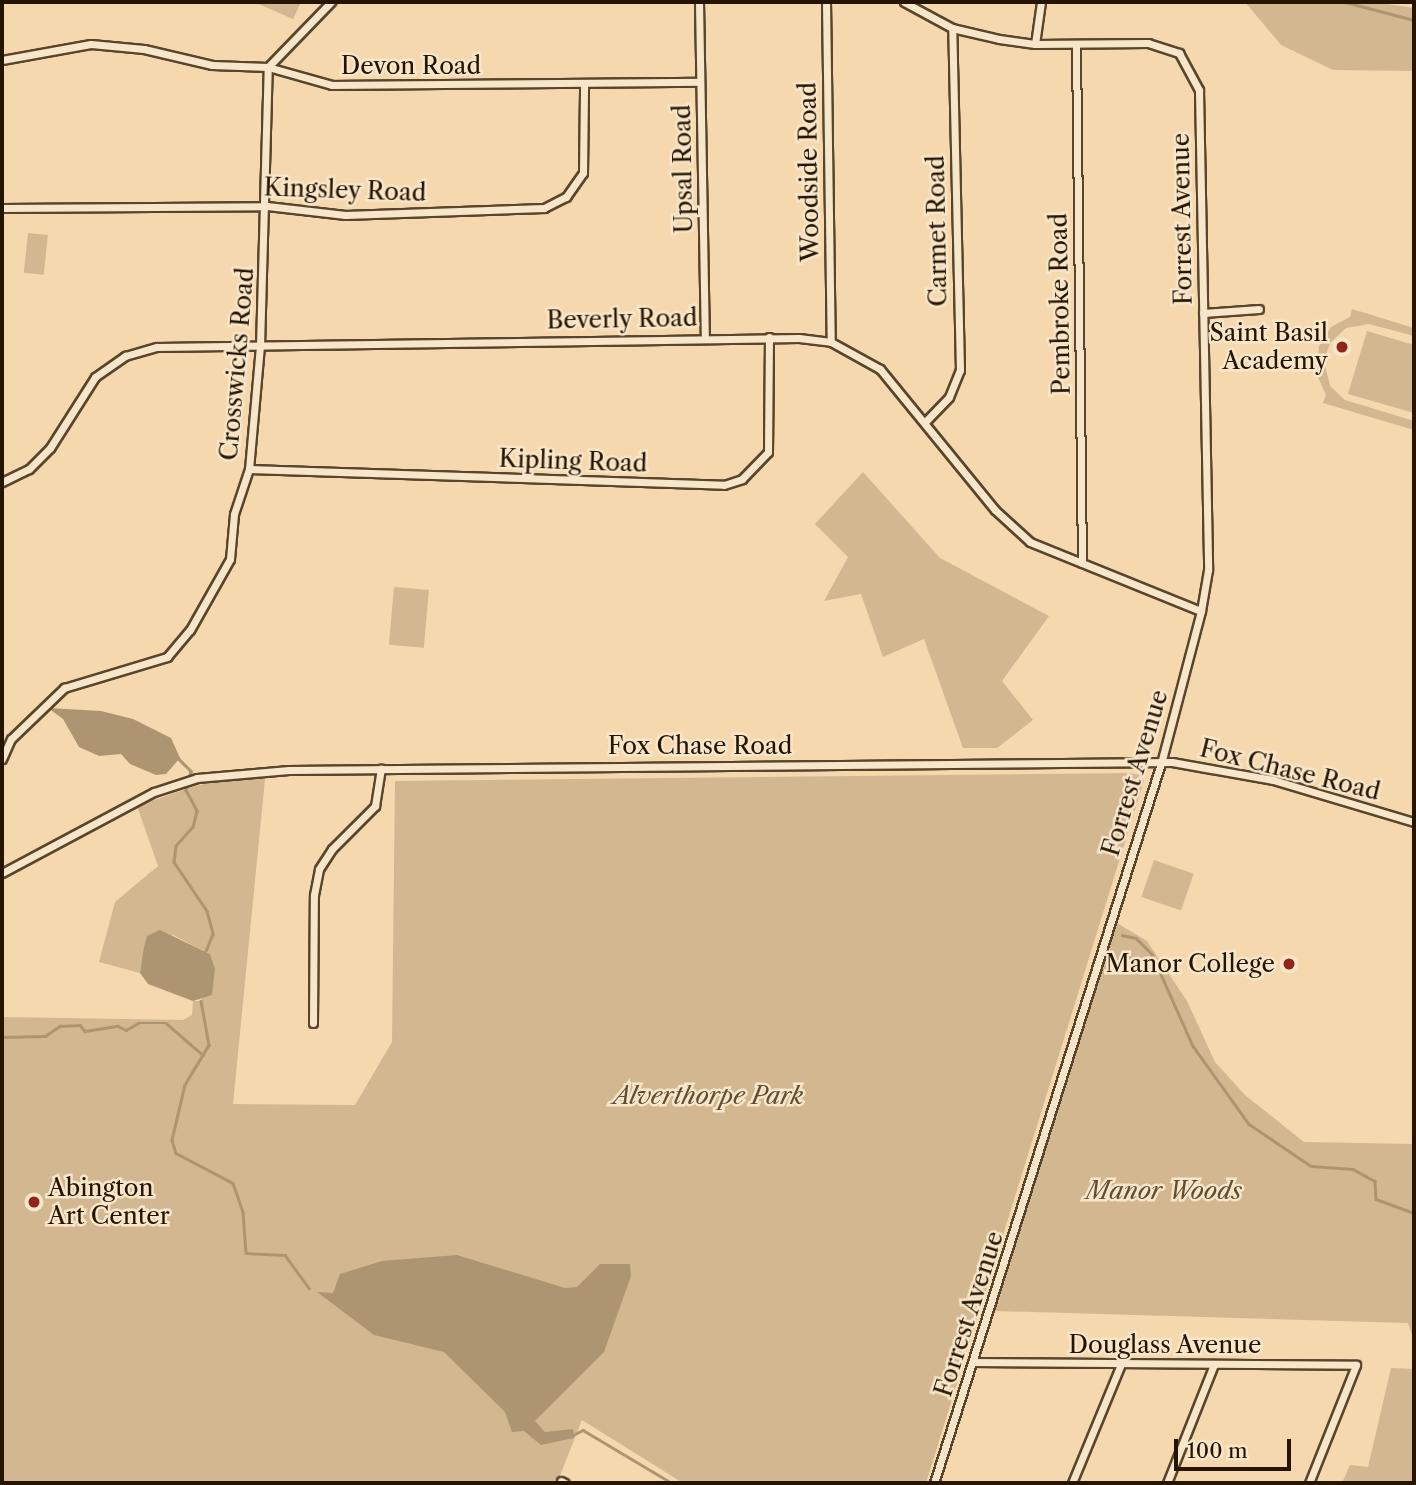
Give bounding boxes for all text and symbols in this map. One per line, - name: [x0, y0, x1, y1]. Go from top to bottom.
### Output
- street label: Devon Road: [341, 52, 481, 80]
- street label: Woodside Road: [793, 82, 825, 262]
- street label: Upsal Road: [667, 104, 699, 234]
- street label: Forrest Avenue: [1166, 132, 1198, 306]
- street label: Carmet Road: [921, 155, 953, 307]
- street label: Kingsley Road: [263, 173, 427, 207]
- street label: Pembroke Road: [1044, 213, 1076, 395]
- street label: Crosswicks Road: [214, 266, 260, 462]
- street label: Beverly Road: [546, 303, 698, 335]
- place label: Saint Basil Academy: [1210, 319, 1328, 375]
- marker: Saint Basil Academy: [1334, 339, 1350, 355]
- street label: Kipling Road: [498, 444, 648, 478]
- street label: Forrest Avenue: [1096, 686, 1174, 860]
- street label: Fox Chase Road: [608, 732, 792, 760]
- street label: Fox Chase Road: [1197, 734, 1383, 806]
- place label: Manor College: [1105, 950, 1275, 978]
- marker: Manor College: [1281, 956, 1297, 972]
- park label: Alverthorpe Park: [613, 1082, 803, 1110]
- place label: Abington Art Center: [48, 1174, 170, 1230]
- park label: Manor Woods: [1086, 1177, 1242, 1205]
- marker: Abington Art Center: [26, 1194, 42, 1210]
- street label: Forrest Avenue: [929, 1227, 1009, 1401]
- street label: Douglass Avenue: [1068, 1331, 1262, 1359]
- scale bar: [1178, 1426, 1295, 1470]
- text: 100 m: [1187, 1438, 1248, 1463]

